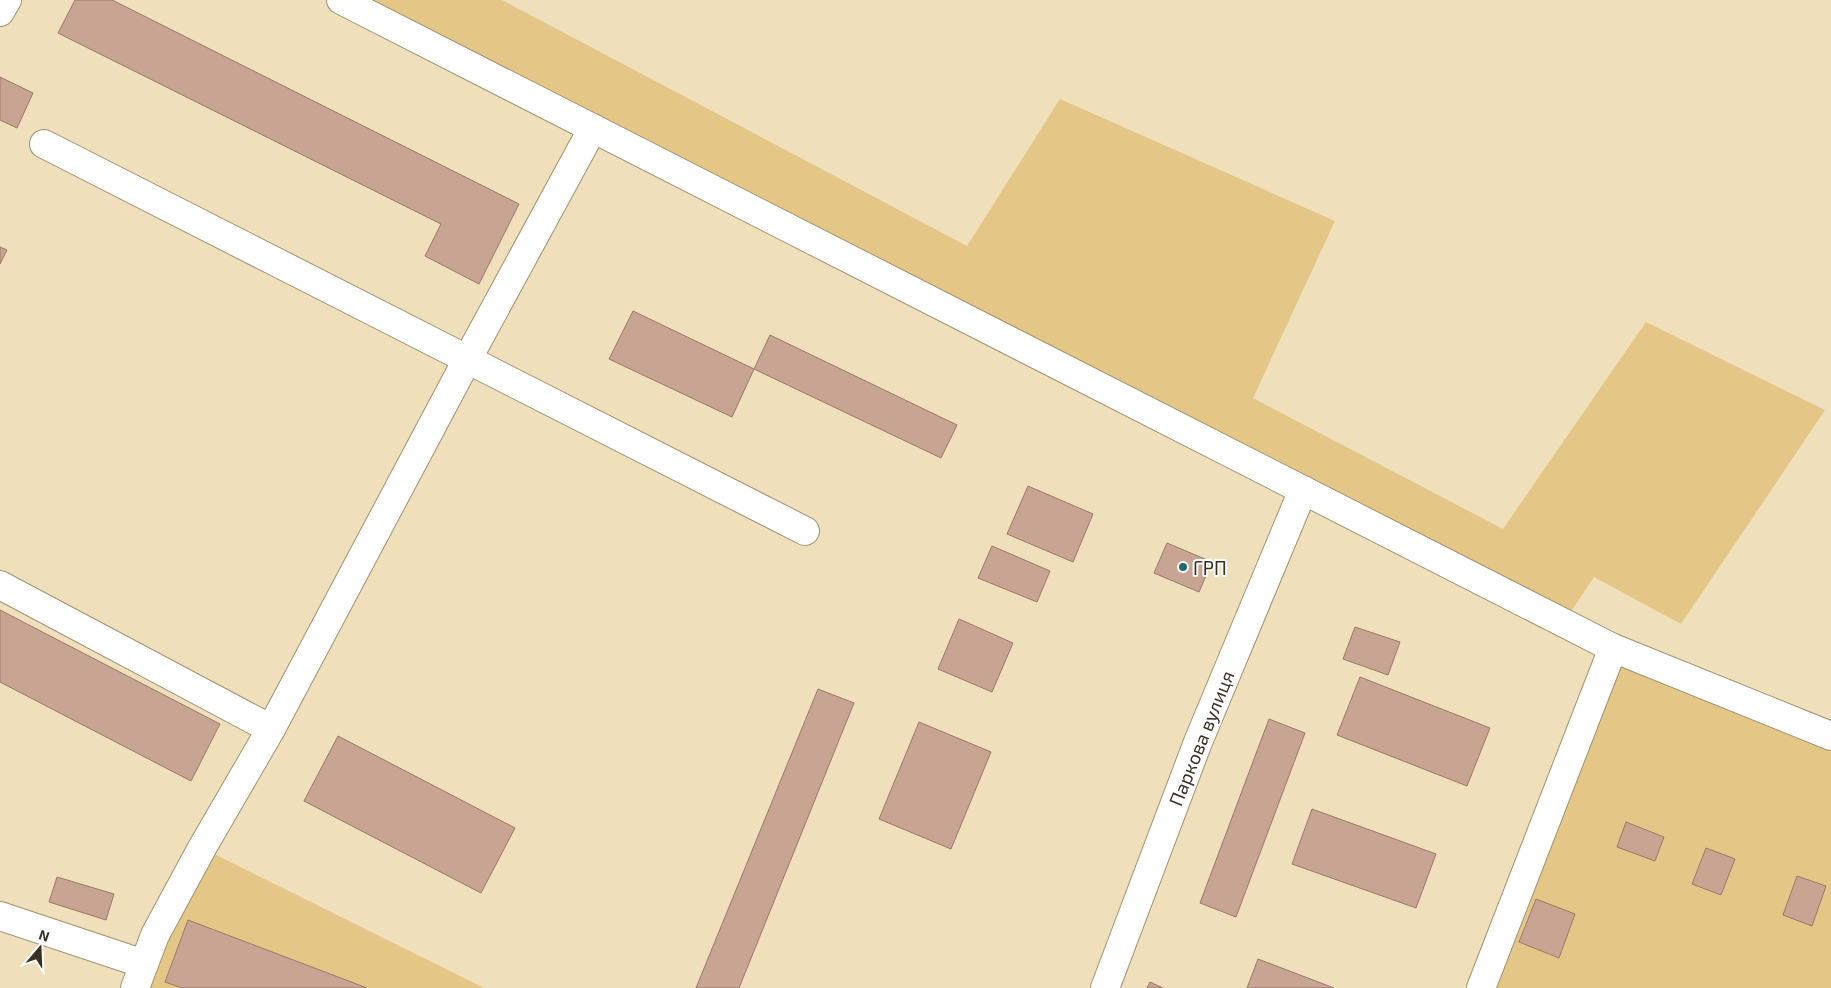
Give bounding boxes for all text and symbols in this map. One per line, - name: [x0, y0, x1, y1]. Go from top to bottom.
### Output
- place label: ГРП: [1193, 556, 1227, 579]
- marker: ГРП: [1177, 561, 1189, 573]
- street label: Паркова вулиця: [1163, 667, 1240, 809]
- north arrow: [15, 923, 65, 973]
- text: N: [37, 926, 52, 945]

